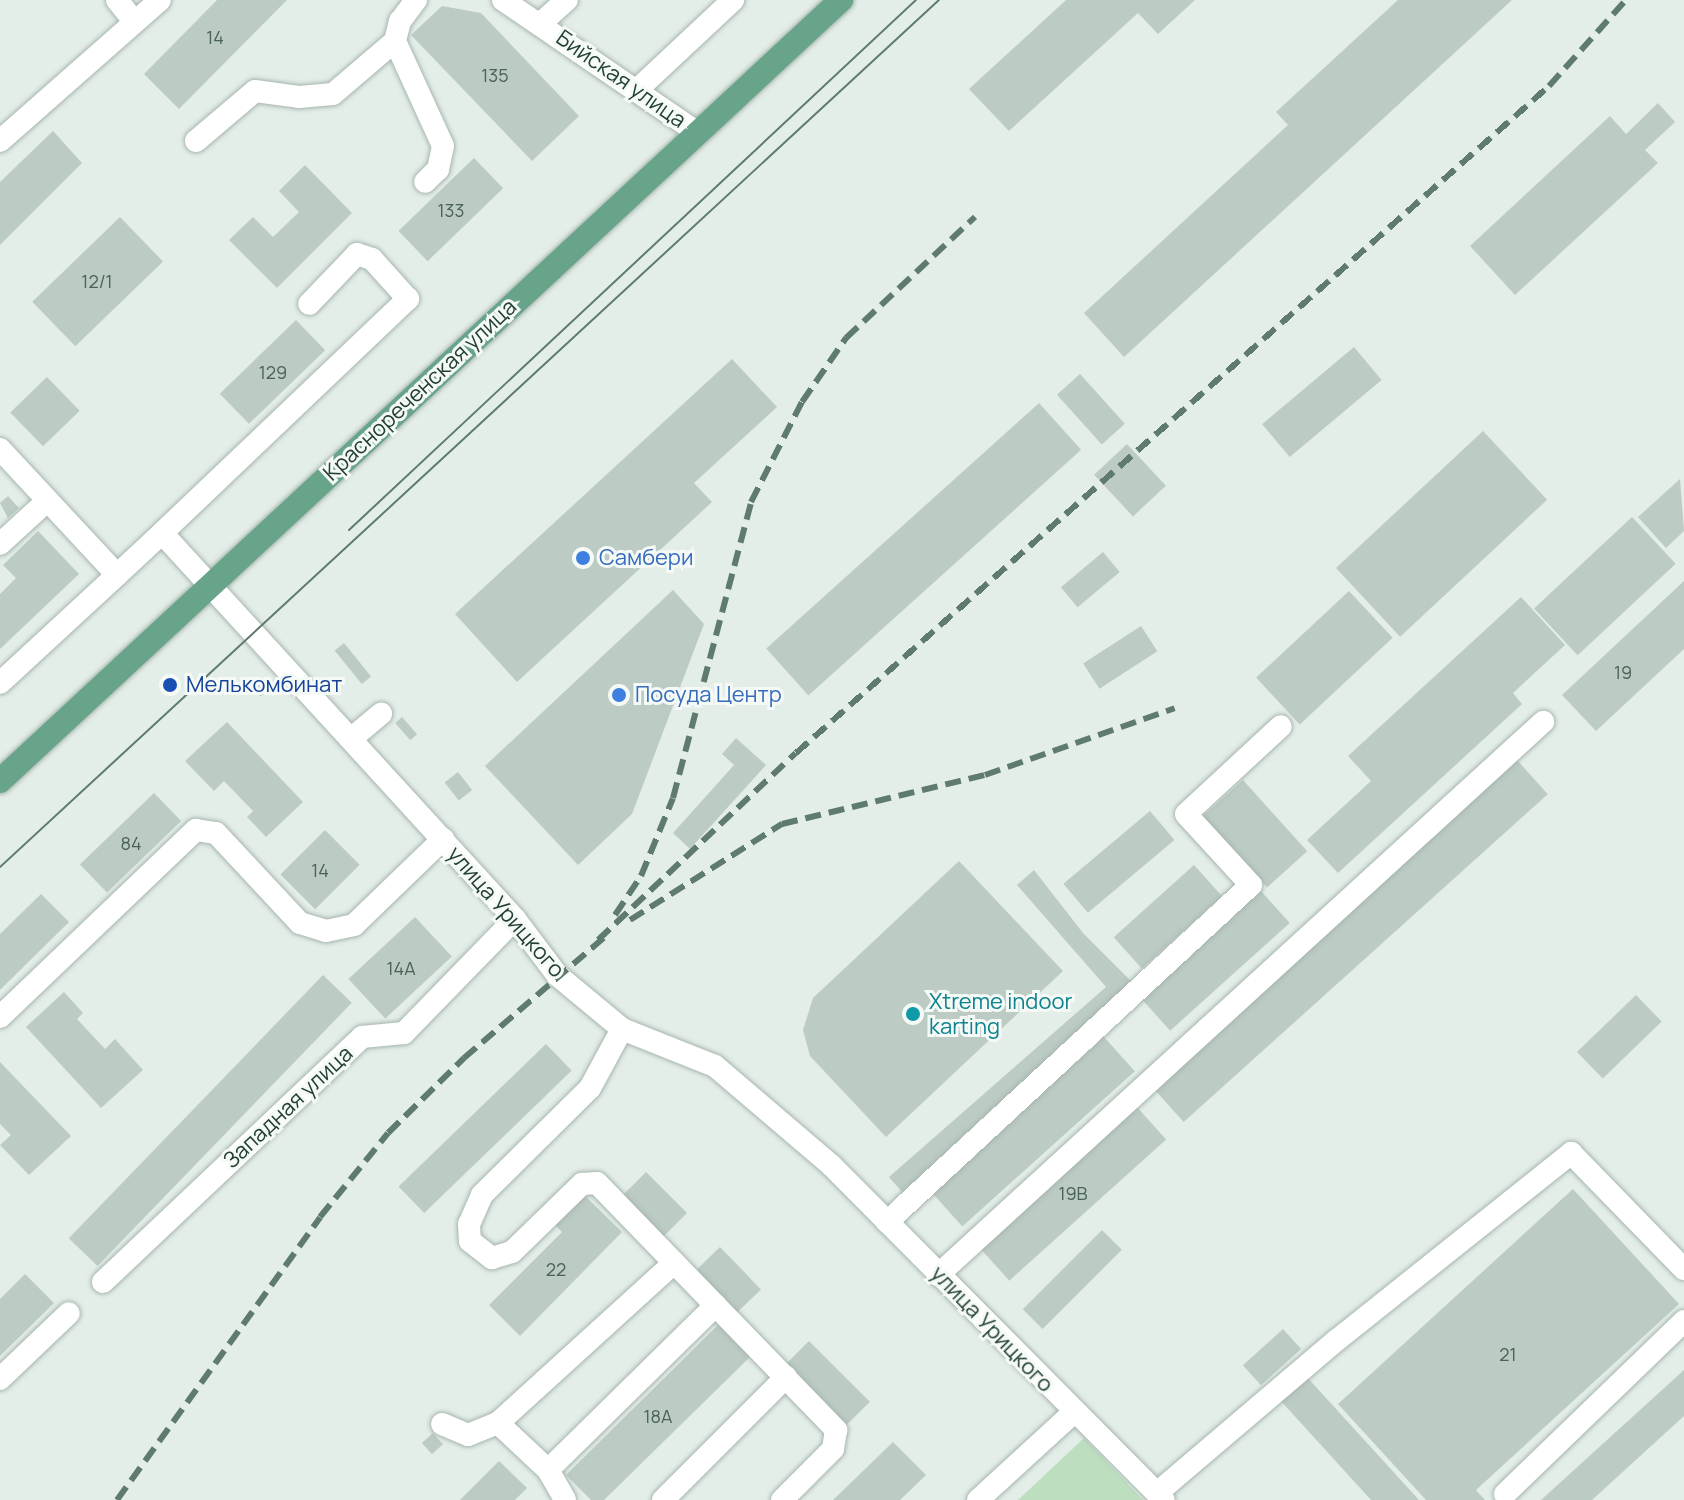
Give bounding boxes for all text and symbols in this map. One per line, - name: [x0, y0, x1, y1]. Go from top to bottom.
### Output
- street label: Бийская улица: [551, 24, 691, 134]
- house number: 14: [206, 26, 224, 48]
- house number: 135: [481, 64, 509, 86]
- house number: 133: [438, 199, 464, 221]
- house number: 12/1: [81, 270, 113, 292]
- street label: Краснореченская улица: [318, 294, 522, 486]
- house number: 129: [259, 361, 287, 383]
- place label: Самбери: [599, 545, 693, 571]
- marker: Самбери: [574, 549, 592, 567]
- house number: 19: [1614, 661, 1632, 683]
- place label: Мелькомбинат: [186, 672, 342, 698]
- marker: Мелькомбинат: [161, 676, 179, 694]
- place label: Посуда Центр: [635, 682, 782, 708]
- marker: Посуда Центр: [610, 686, 628, 704]
- house number: 84: [120, 832, 142, 854]
- street label: улица Урицкого: [442, 841, 570, 983]
- house number: 14: [311, 859, 329, 881]
- house number: 14А: [386, 957, 416, 979]
- place label: Xtreme indoor karting: [929, 988, 1072, 1040]
- marker: Xtreme indoor karting: [904, 1005, 922, 1023]
- street label: Западная улица: [218, 1040, 358, 1174]
- house number: 19В: [1058, 1182, 1088, 1204]
- house number: 22: [546, 1258, 566, 1280]
- street label: улица Урицкого: [925, 1260, 1059, 1398]
- house number: 21: [1499, 1343, 1517, 1365]
- house number: 18А: [644, 1405, 672, 1427]

